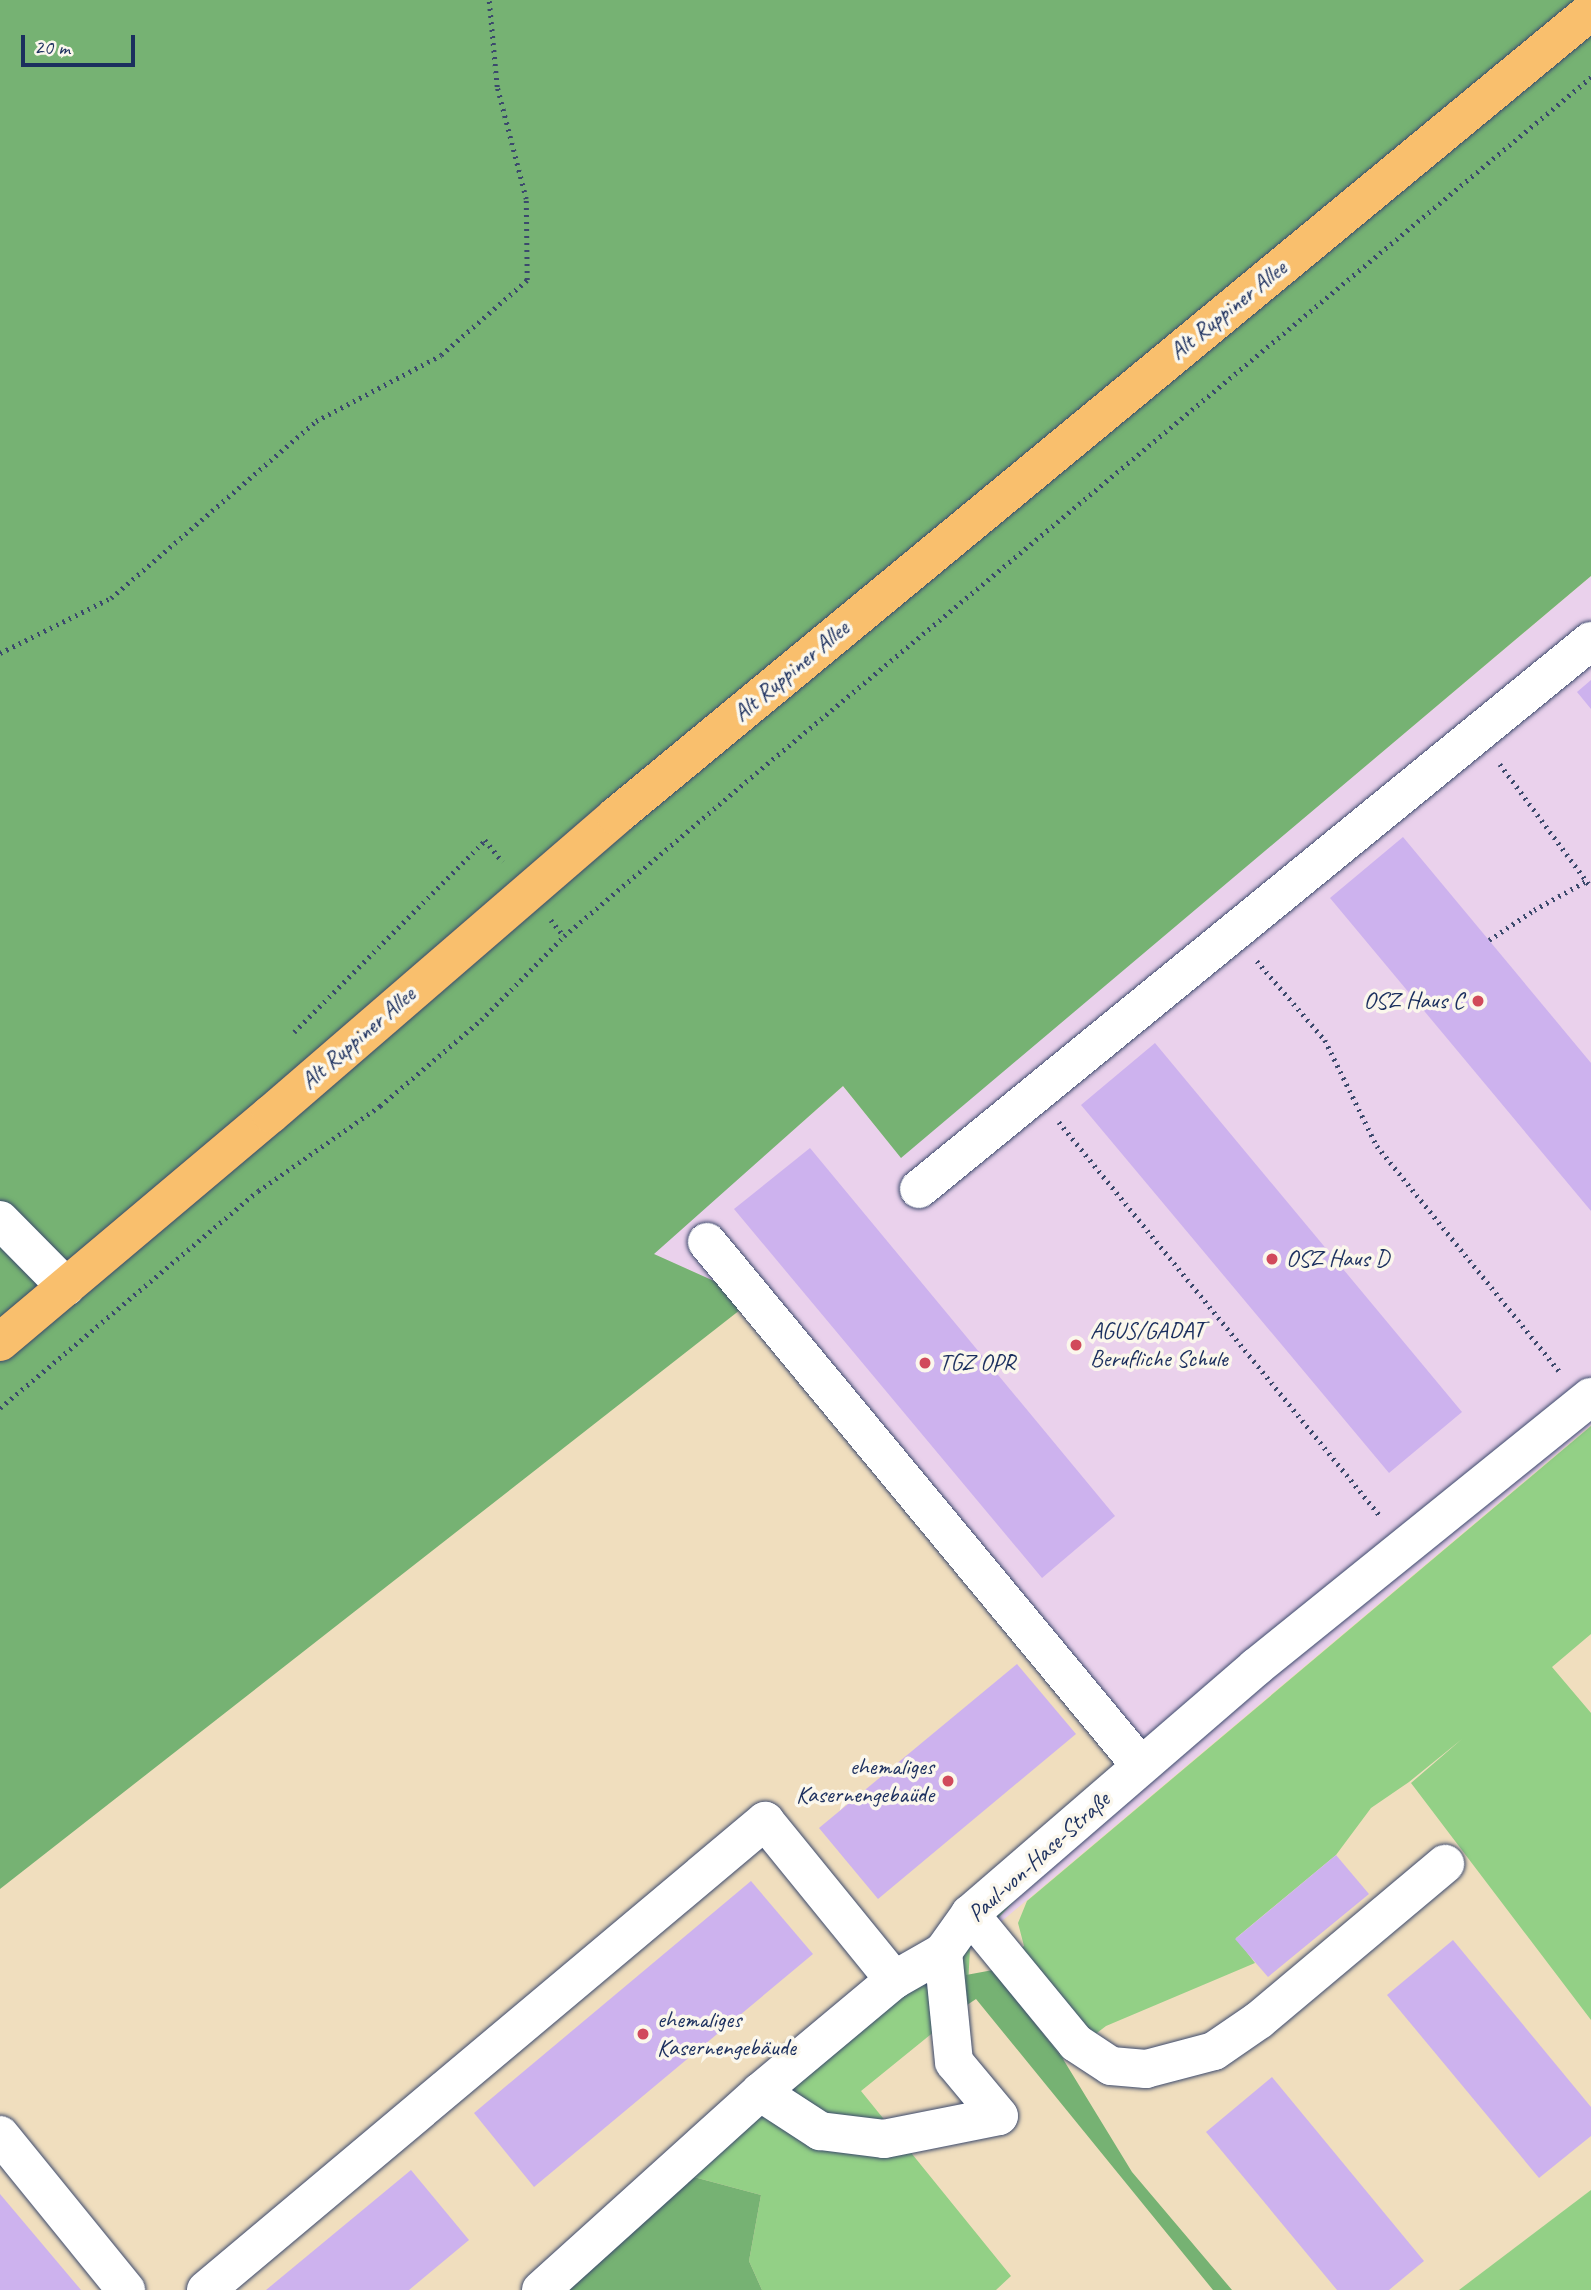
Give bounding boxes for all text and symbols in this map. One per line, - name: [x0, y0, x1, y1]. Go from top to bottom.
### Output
- scale bar: [24, 21, 138, 65]
- text: 20 m: [34, 34, 70, 60]
- street label: Alt Ruppiner Allee: [1164, 254, 1292, 366]
- street label: Alt Ruppiner Allee: [727, 614, 855, 728]
- street label: Alt Ruppiner Allee: [295, 980, 421, 1096]
- place label: OSZ Haus C: [1363, 987, 1464, 1015]
- marker: OSZ Haus C: [1470, 993, 1486, 1009]
- place label: OSZ Haus D: [1286, 1245, 1389, 1273]
- marker: OSZ Haus D: [1264, 1251, 1280, 1267]
- place label: AGUS/GADAT Berufliche Schule: [1090, 1317, 1228, 1373]
- marker: AGUS/GADAT Berufliche Schule: [1068, 1337, 1084, 1353]
- place label: TGZ OPR: [939, 1349, 1015, 1377]
- marker: TGZ OPR: [917, 1355, 933, 1371]
- place label: ehemaliges Kasernengebaüde: [796, 1753, 934, 1809]
- marker: ehemaliges Kasernengebaüde: [940, 1773, 956, 1789]
- street label: Paul-von-Hase-Straße: [962, 1786, 1116, 1928]
- place label: ehemaliges Kasernengebäude: [657, 2006, 796, 2062]
- marker: ehemaliges Kasernengebäude: [635, 2026, 651, 2042]

